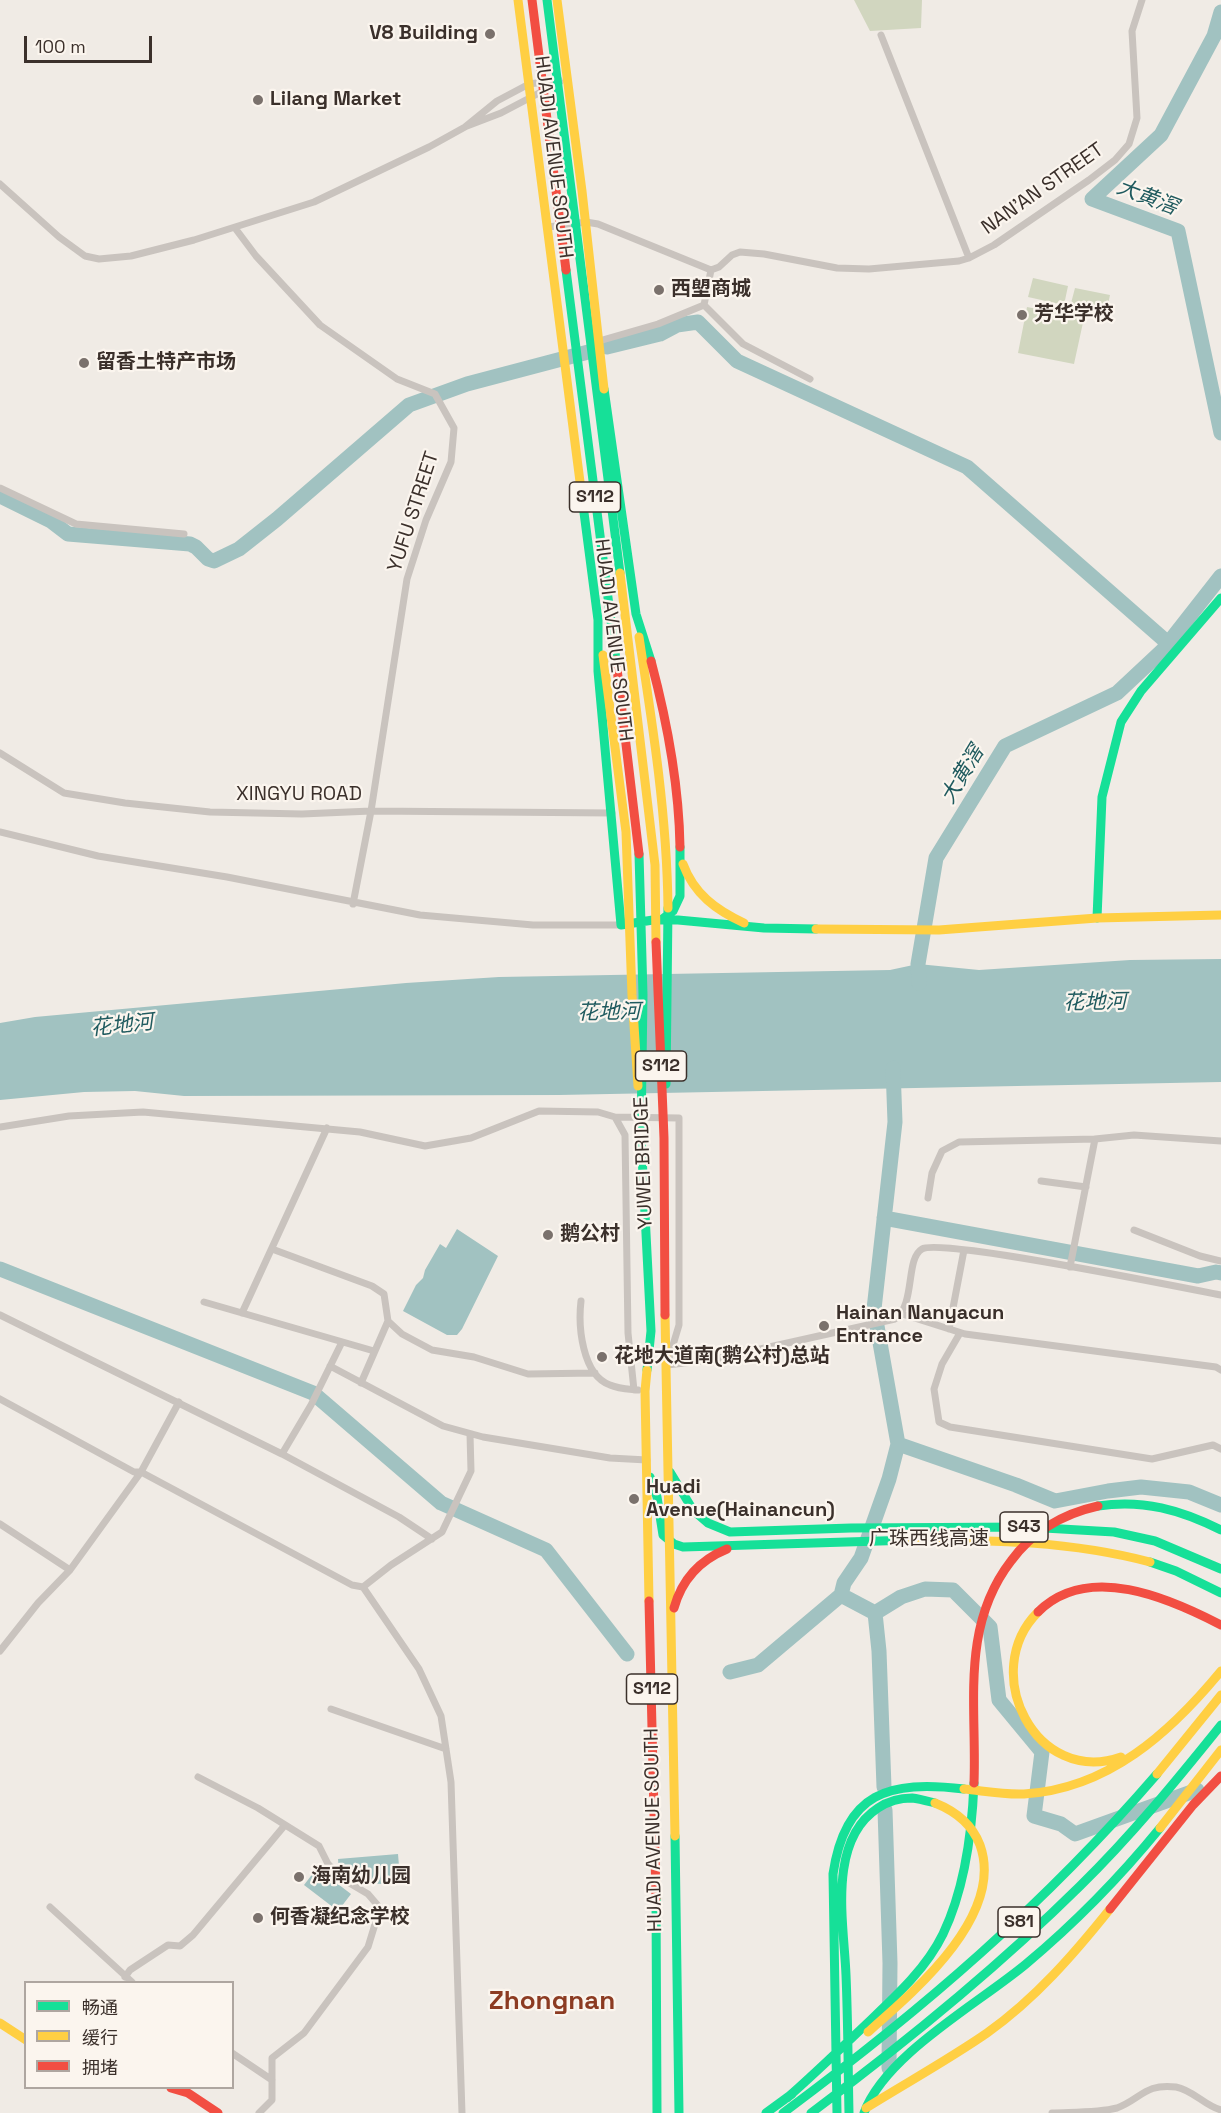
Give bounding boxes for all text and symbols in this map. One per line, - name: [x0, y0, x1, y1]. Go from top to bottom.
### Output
- place label: V8 Building: [369, 22, 478, 46]
- scale bar: [27, 24, 154, 62]
- marker: V8 Building: [483, 27, 497, 41]
- text: 100 m: [35, 35, 86, 58]
- street label: HUADI AVENUE SOUTH: [529, 54, 577, 260]
- place label: Lilang Market: [270, 88, 401, 112]
- marker: Lilang Market: [251, 93, 265, 107]
- street label: NAN'AN STREET: [977, 138, 1109, 240]
- water label: 大黄滘: [1113, 175, 1181, 221]
- place label: 西塱商城: [671, 278, 751, 302]
- marker: 西塱商城: [652, 283, 666, 297]
- place label: 芳华学校: [1034, 303, 1114, 327]
- marker: 芳华学校: [1015, 308, 1029, 322]
- place label: 留香土特产市场: [96, 351, 236, 375]
- marker: 留香土特产市场: [77, 356, 91, 370]
- street label: YUFU STREET: [383, 449, 445, 575]
- road number: S112: [570, 482, 620, 512]
- street label: HUADI AVENUE SOUTH: [589, 537, 637, 743]
- water label: 大黄滘: [936, 742, 990, 808]
- street label: XINGYU ROAD: [236, 783, 362, 807]
- water label: 花地河: [1063, 990, 1127, 1016]
- water label: 花地河: [577, 1000, 641, 1026]
- water label: 花地河: [89, 1010, 155, 1042]
- road number: S112: [636, 1051, 686, 1081]
- street label: YUWEI BRIDGE: [630, 1096, 658, 1230]
- place label: 鹅公村: [560, 1223, 620, 1247]
- marker: 鹅公村: [541, 1228, 555, 1242]
- place label: Hainan Nanyacun Entrance: [836, 1302, 1004, 1349]
- marker: Hainan Nanyacun Entrance: [817, 1319, 831, 1333]
- place label: 花地大道南(鹅公村)总站: [614, 1345, 830, 1369]
- marker: 花地大道南(鹅公村)总站: [595, 1350, 609, 1364]
- place label: Huadi Avenue(Hainancun): [646, 1476, 835, 1523]
- marker: Huadi Avenue(Hainancun): [627, 1492, 641, 1506]
- road number: S43: [1000, 1512, 1048, 1542]
- street label: 广珠西线高速: [869, 1528, 989, 1552]
- road number: S112: [626, 1674, 678, 1704]
- street label: HUADI AVENUE SOUTH: [640, 1728, 668, 1932]
- place label: 海南幼儿园: [311, 1865, 411, 1889]
- marker: 海南幼儿园: [292, 1870, 306, 1884]
- place label: 何香凝纪念学校: [270, 1906, 410, 1930]
- road number: S81: [998, 1907, 1040, 1937]
- marker: 何香凝纪念学校: [251, 1911, 265, 1925]
- legend: [24, 1981, 234, 2089]
- district label: Zhongnan: [489, 1986, 615, 2018]
- text: 畅通: [82, 1996, 118, 2019]
- text: 缓行: [82, 2026, 118, 2049]
- text: 拥堵: [82, 2056, 118, 2079]

